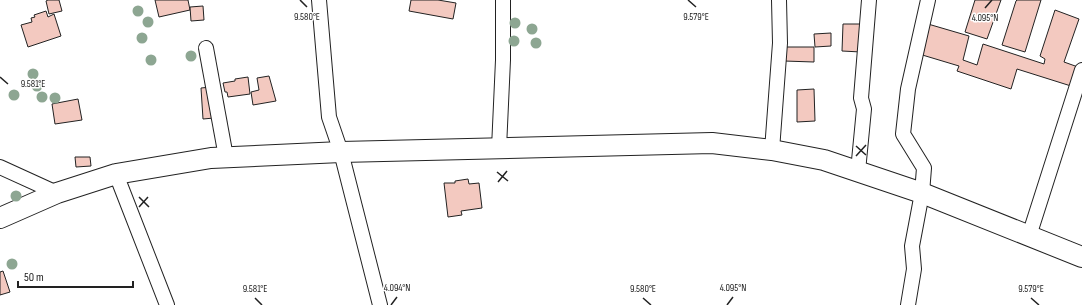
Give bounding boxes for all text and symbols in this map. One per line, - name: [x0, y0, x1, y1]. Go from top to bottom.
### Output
- text: 9.580°E: [294, 11, 320, 23]
- text: 9.579°E: [683, 11, 709, 23]
- text: 4.095°N: [972, 12, 998, 24]
- text: 9.581°E: [21, 78, 45, 90]
- scale bar: [18, 263, 133, 289]
- text: 50 m: [24, 270, 44, 285]
- text: 4.094°N: [384, 282, 410, 294]
- text: 4.095°N: [720, 282, 746, 294]
- text: 9.581°E: [243, 283, 267, 295]
- text: 9.580°E: [630, 283, 656, 295]
- text: 9.579°E: [1018, 283, 1044, 295]

